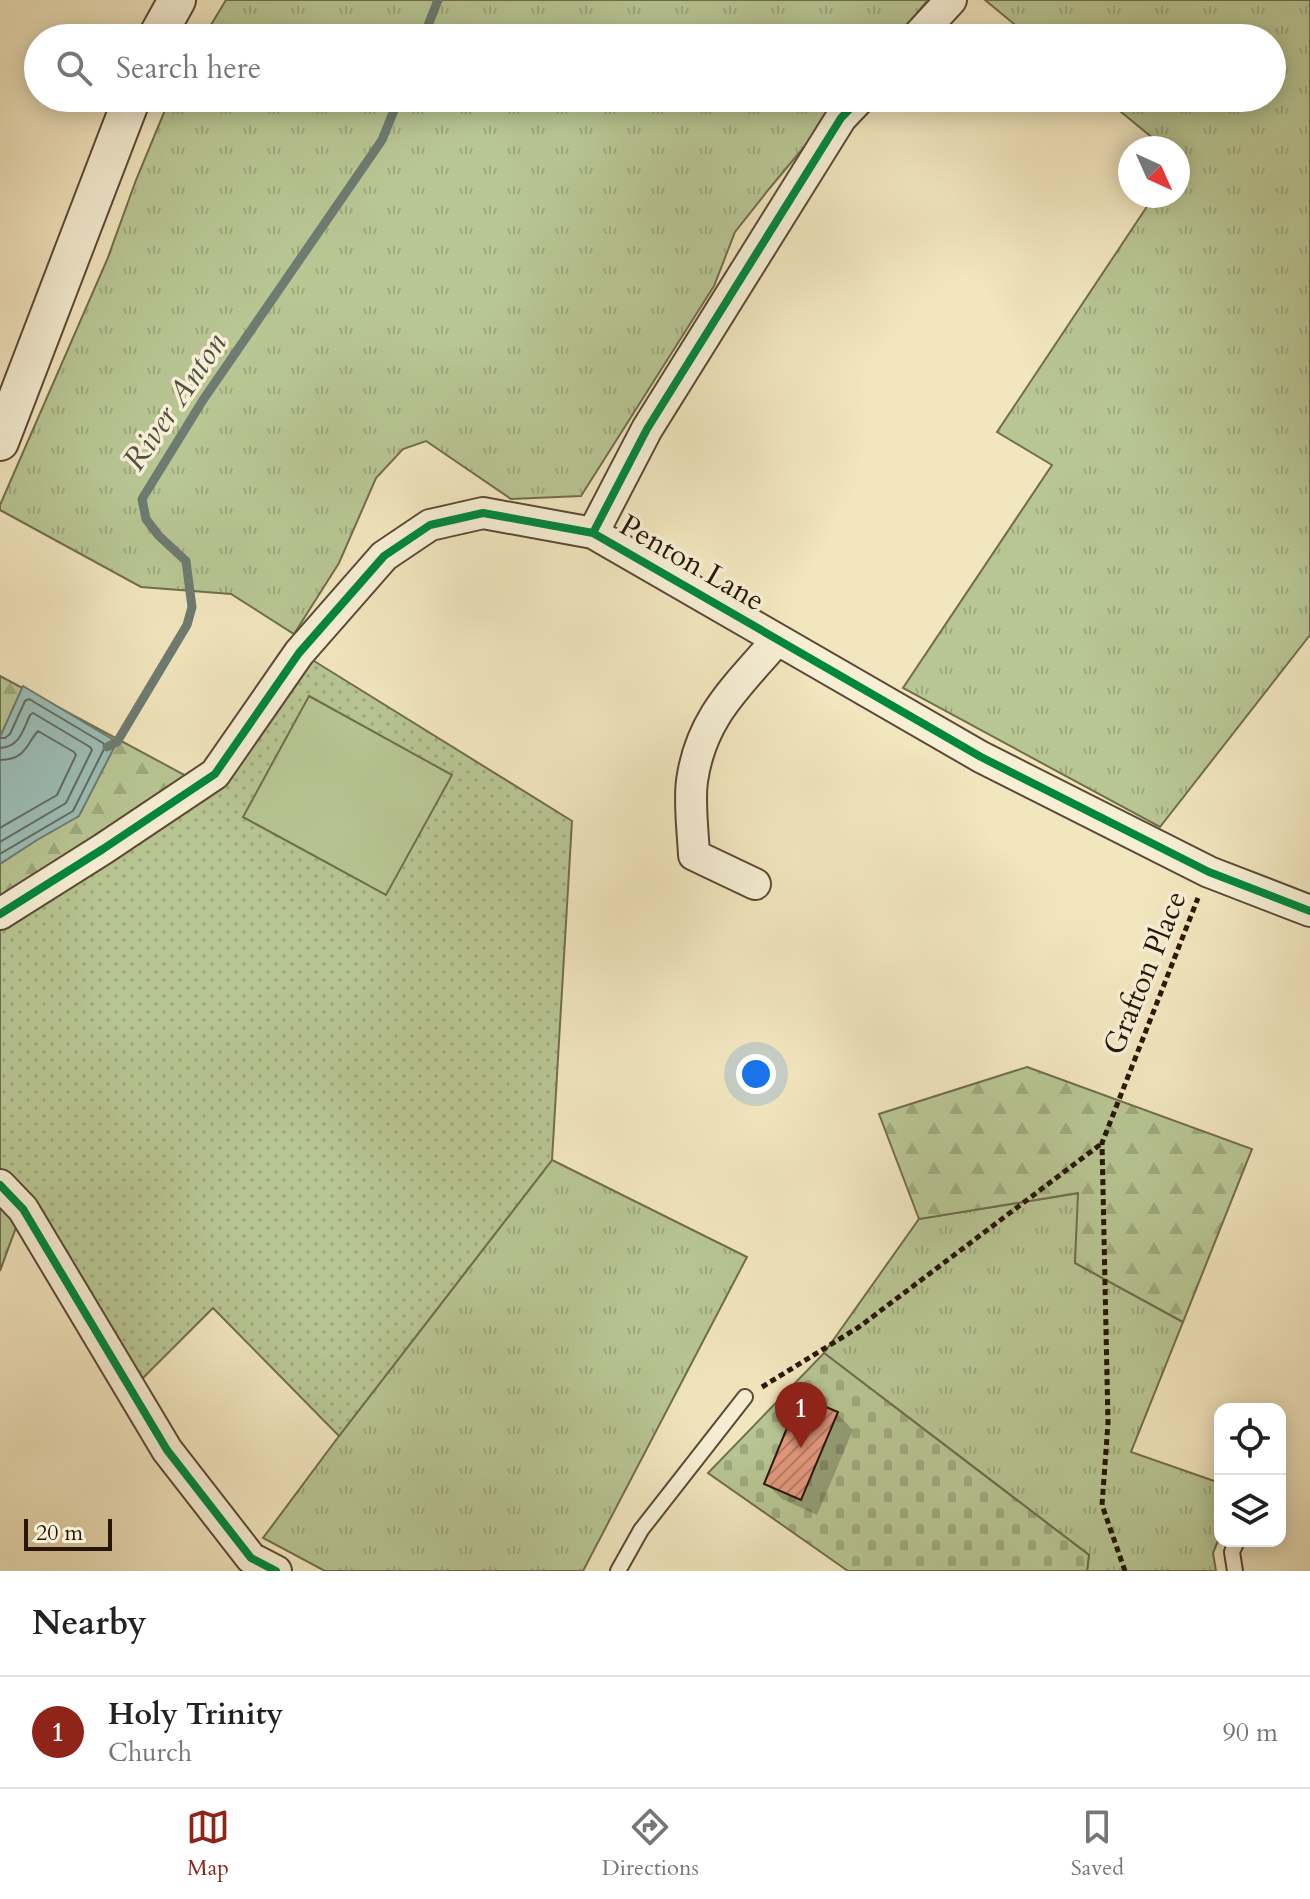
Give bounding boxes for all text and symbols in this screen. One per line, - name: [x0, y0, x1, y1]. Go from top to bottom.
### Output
- search box: [24, 24, 1286, 112]
- icon: search: [52, 46, 96, 90]
- text: Search here: [116, 48, 261, 89]
- north arrow: [1118, 136, 1190, 208]
- water label: River Anton: [113, 324, 238, 480]
- street label: Penton Lane: [612, 505, 772, 621]
- street label: Grafton Place: [1094, 885, 1196, 1061]
- your location: [736, 1054, 776, 1094]
- pin: 1: [775, 1382, 827, 1448]
- map controls: [1214, 1403, 1286, 1547]
- button: locate: [1214, 1403, 1286, 1475]
- button: layers: [1214, 1475, 1286, 1547]
- scale bar: [24, 1515, 112, 1551]
- text: 20 m: [36, 1518, 83, 1548]
- text: Nearby: [32, 1600, 147, 1646]
- text: Holy Trinity: [108, 1694, 283, 1735]
- text: 1: [51, 1715, 65, 1750]
- text: 90 m: [1222, 1715, 1278, 1750]
- text: Church: [108, 1735, 192, 1770]
- tab: Map: [186, 1805, 230, 1883]
- tab: Directions: [602, 1805, 699, 1883]
- tab: Saved: [1071, 1805, 1124, 1883]

